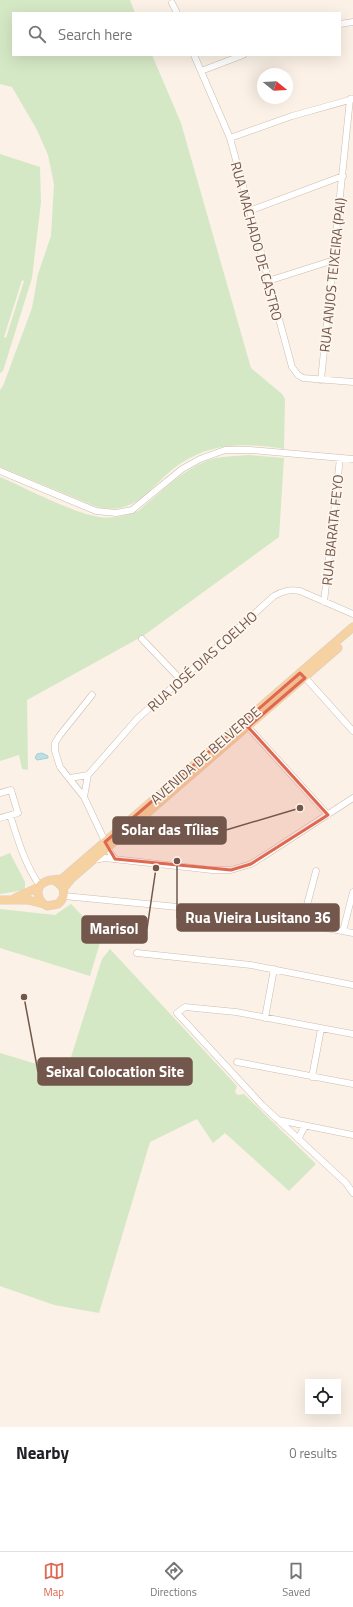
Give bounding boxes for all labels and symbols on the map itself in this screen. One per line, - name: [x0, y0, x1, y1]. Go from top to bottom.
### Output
- north arrow: [257, 68, 293, 104]
- street label: RUA MACHADO DE CASTRO: [226, 159, 288, 323]
- street label: RUA ANJOS TEIXEIRA (PAI): [313, 197, 351, 353]
- street label: RUA BARATA FEYO: [316, 473, 348, 587]
- street label: RUA JOSÉ DIAS COELHO: [142, 606, 262, 716]
- street label: AVENIDA DE BELVERDE: [145, 701, 265, 809]
- callout: Solar das Tílias: [113, 817, 226, 844]
- text: Solar das Tílias: [121, 818, 219, 841]
- callout: Rua Vieira Lusitano 36: [177, 904, 339, 931]
- text: Rua Vieira Lusitano 36: [185, 906, 331, 929]
- callout: Marisol: [82, 916, 147, 943]
- text: Marisol: [89, 917, 139, 940]
- callout: Seixal Colocation Site: [38, 1058, 192, 1085]
- text: Seixal Colocation Site: [46, 1060, 184, 1083]

